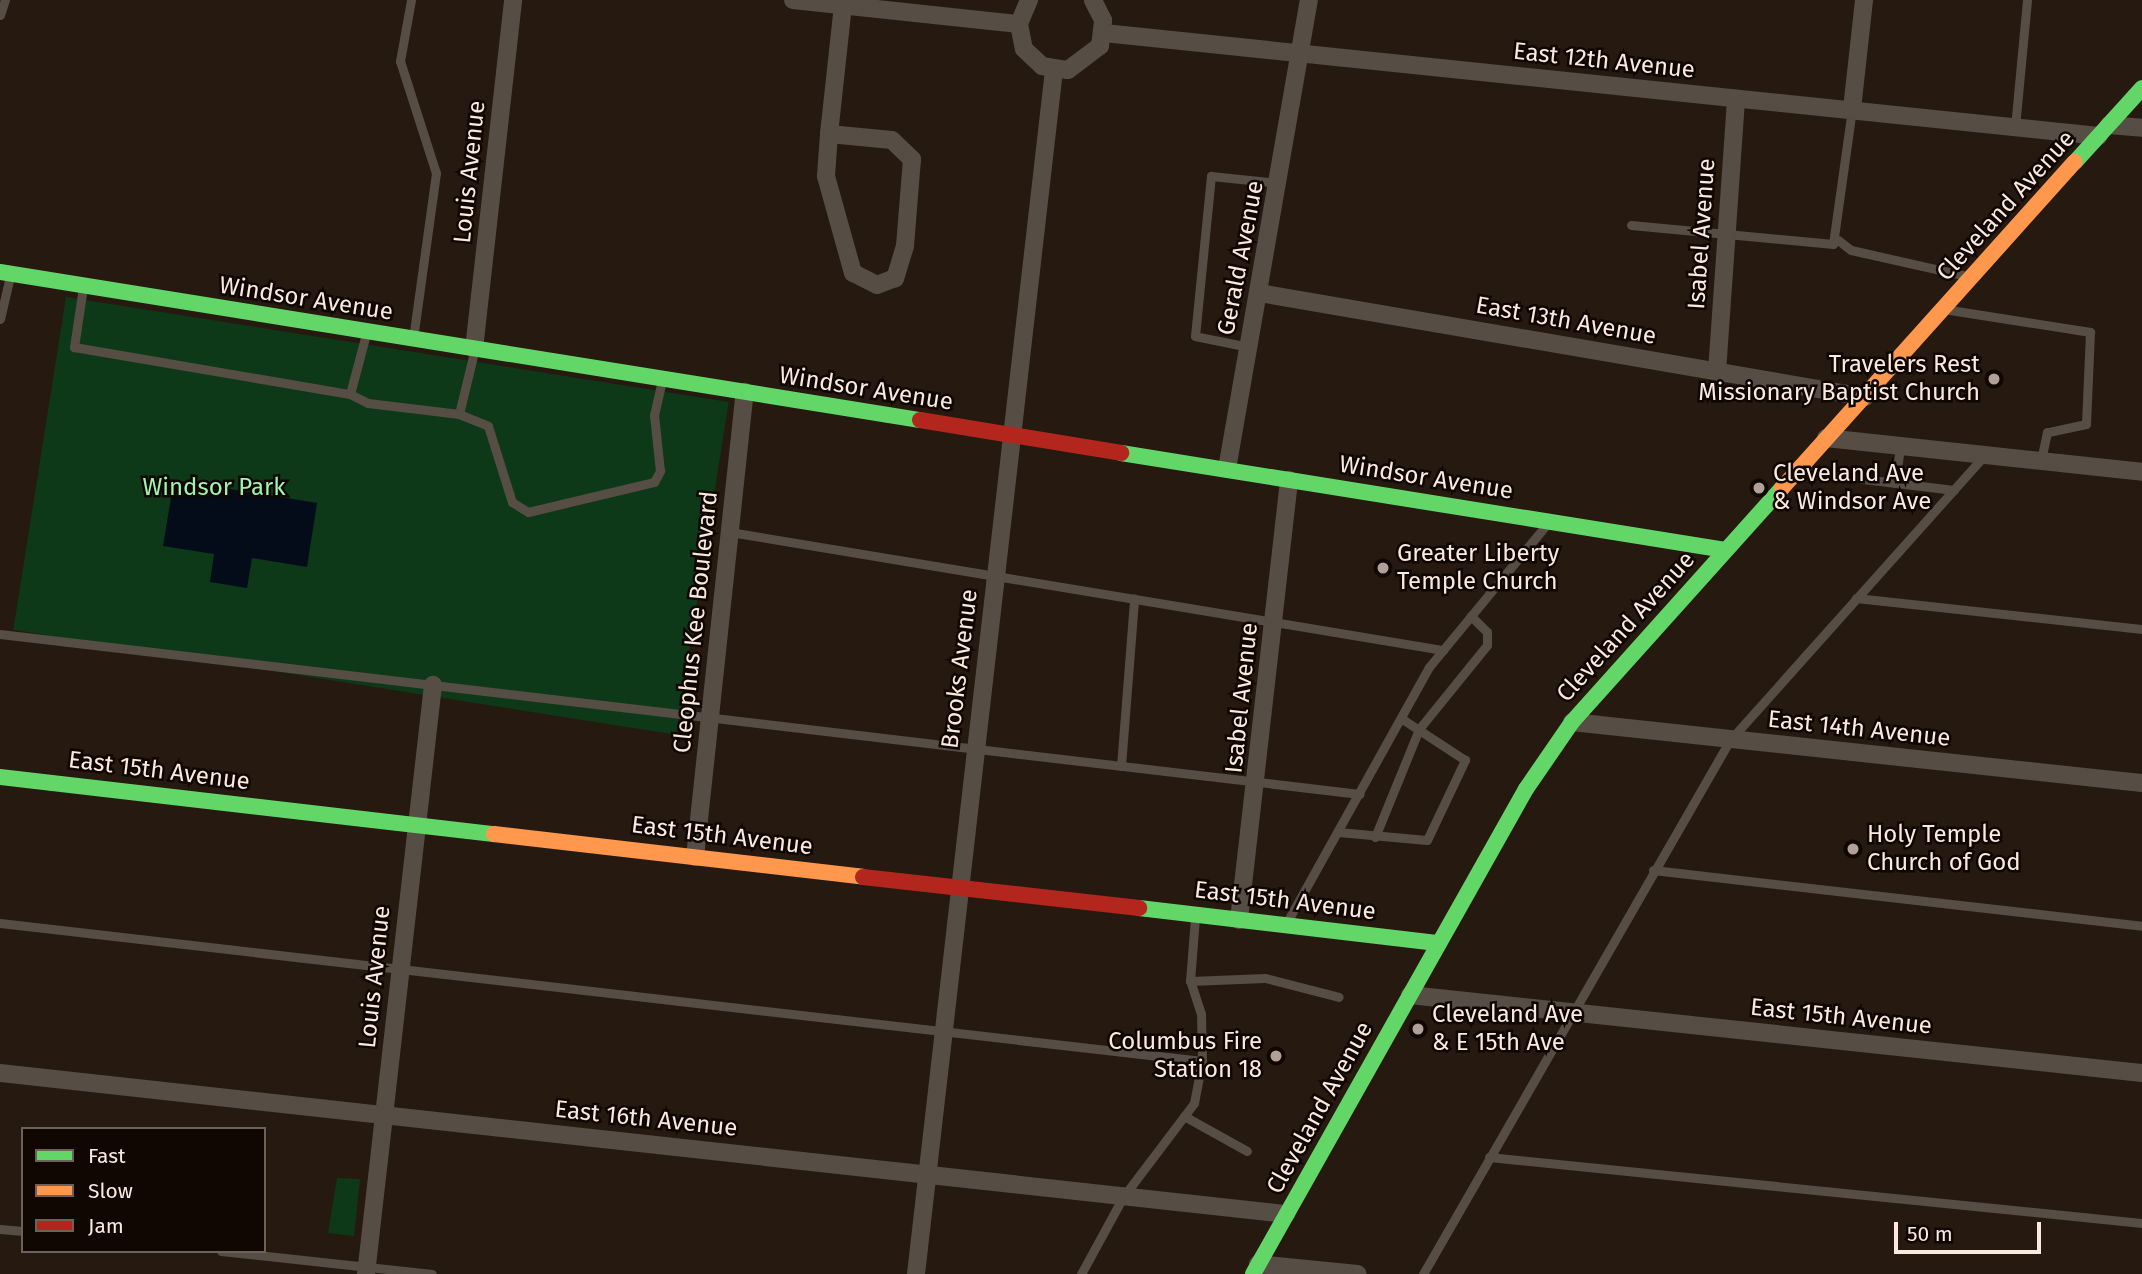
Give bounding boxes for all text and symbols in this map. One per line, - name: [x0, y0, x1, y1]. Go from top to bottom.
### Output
- street label: East 12th Avenue: [1512, 37, 1696, 85]
- street label: Louis Avenue: [448, 99, 492, 245]
- street label: Cleveland Avenue: [1931, 125, 2081, 287]
- street label: Isabel Avenue: [1682, 157, 1722, 311]
- street label: Gerald Avenue: [1212, 178, 1270, 338]
- street label: Windsor Avenue: [217, 271, 395, 327]
- street label: East 13th Avenue: [1474, 291, 1658, 351]
- place label: Travelers Rest Missionary Baptist Church: [1698, 351, 1980, 407]
- street label: Windsor Avenue: [777, 361, 955, 417]
- marker: Travelers Rest Missionary Baptist Church: [1986, 371, 2002, 387]
- street label: Windsor Avenue: [1337, 450, 1515, 506]
- place label: Cleveland Ave & Windsor Ave: [1773, 460, 1931, 516]
- park label: Windsor Park: [142, 474, 286, 502]
- marker: Cleveland Ave & Windsor Ave: [1751, 480, 1767, 496]
- street label: Cleophus Kee Boulevard: [668, 490, 724, 754]
- place label: Greater Liberty Temple Church: [1397, 540, 1559, 596]
- street label: Cleveland Avenue: [1551, 546, 1701, 708]
- marker: Greater Liberty Temple Church: [1375, 560, 1391, 576]
- street label: Brooks Avenue: [936, 588, 984, 750]
- street label: Isabel Avenue: [1220, 621, 1264, 775]
- street label: East 14th Avenue: [1766, 705, 1952, 753]
- street label: East 15th Avenue: [67, 746, 251, 796]
- street label: East 15th Avenue: [630, 811, 814, 861]
- place label: Holy Temple Church of God: [1867, 821, 2021, 877]
- marker: Holy Temple Church of God: [1845, 841, 1861, 857]
- street label: East 15th Avenue: [1193, 876, 1377, 926]
- street label: Louis Avenue: [353, 904, 397, 1050]
- street label: East 15th Avenue: [1749, 993, 1933, 1041]
- place label: Cleveland Ave & E 15th Ave: [1432, 1001, 1583, 1057]
- street label: Cleveland Avenue: [1261, 1017, 1379, 1199]
- marker: Cleveland Ave & E 15th Ave: [1410, 1021, 1426, 1037]
- place label: Columbus Fire Station 18: [1108, 1028, 1262, 1084]
- marker: Columbus Fire Station 18: [1268, 1048, 1284, 1064]
- street label: East 16th Avenue: [553, 1095, 739, 1143]
- legend: [21, 1127, 266, 1253]
- text: Fast: [88, 1143, 126, 1169]
- text: Slow: [88, 1178, 133, 1204]
- scale bar: [1897, 1208, 2044, 1252]
- text: Jam: [88, 1213, 124, 1239]
- text: 50 m: [1907, 1221, 1953, 1247]

